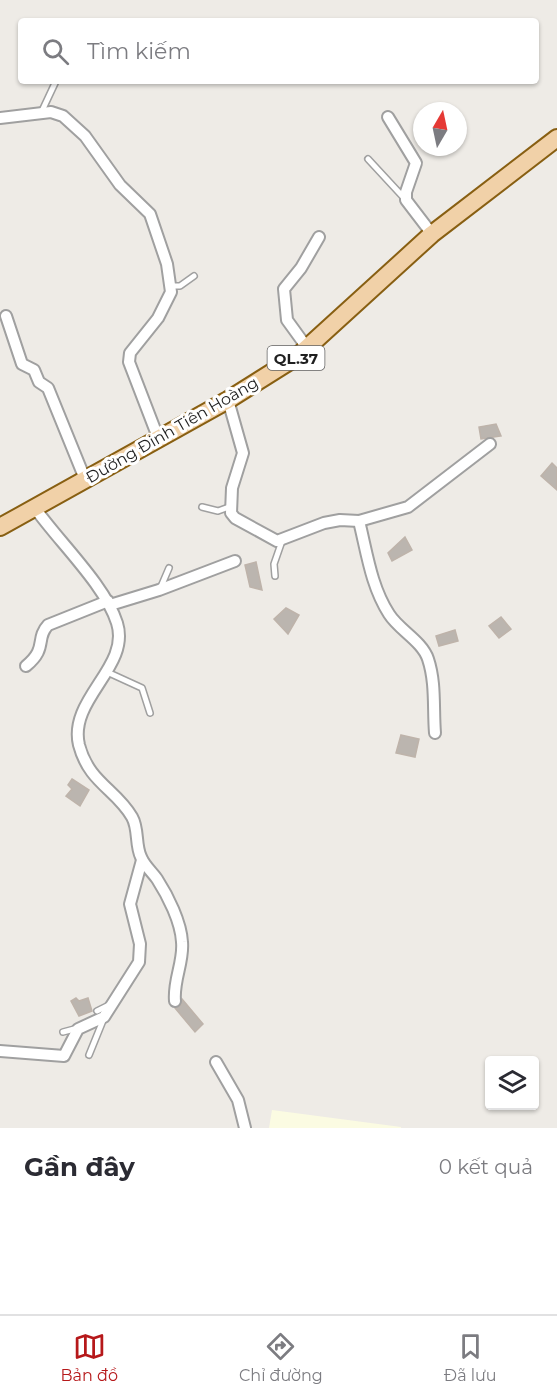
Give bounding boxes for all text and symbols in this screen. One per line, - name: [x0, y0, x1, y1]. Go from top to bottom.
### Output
- search box: [18, 18, 539, 84]
- icon: search: [39, 35, 72, 68]
- text: Tìm kiếm: [87, 38, 191, 65]
- north arrow: [413, 102, 467, 156]
- road number: QL.37: [268, 346, 324, 370]
- street label: Đường Đinh Tiên Hoàng: [83, 373, 261, 487]
- map controls: [485, 1056, 539, 1110]
- button: layers: [485, 1056, 539, 1110]
- text: Gần đây: [24, 1151, 135, 1183]
- text: 0 kết quả: [439, 1155, 533, 1179]
- tab: Bản đồ: [61, 1330, 118, 1385]
- tab: Chỉ đường: [239, 1330, 323, 1385]
- tab: Đã lưu: [444, 1330, 496, 1385]

